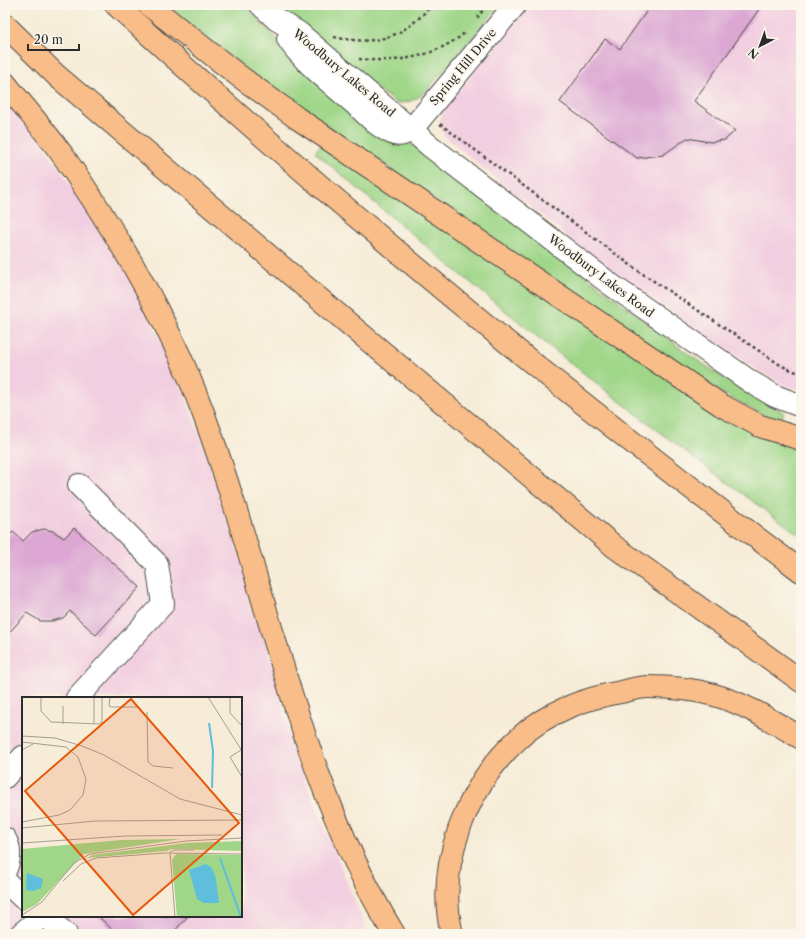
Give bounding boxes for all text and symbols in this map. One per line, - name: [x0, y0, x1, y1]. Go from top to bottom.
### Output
- street label: Woodbury Lakes Road: [289, 25, 399, 120]
- street label: Spring Hill Drive: [426, 25, 499, 108]
- scale bar: [28, 26, 79, 52]
- north arrow: [740, 26, 780, 66]
- text: 20 m: [34, 32, 63, 47]
- text: N: [745, 45, 762, 62]
- street label: Woodbury Lakes Road: [545, 230, 658, 321]
- inset map: [22, 697, 242, 917]

